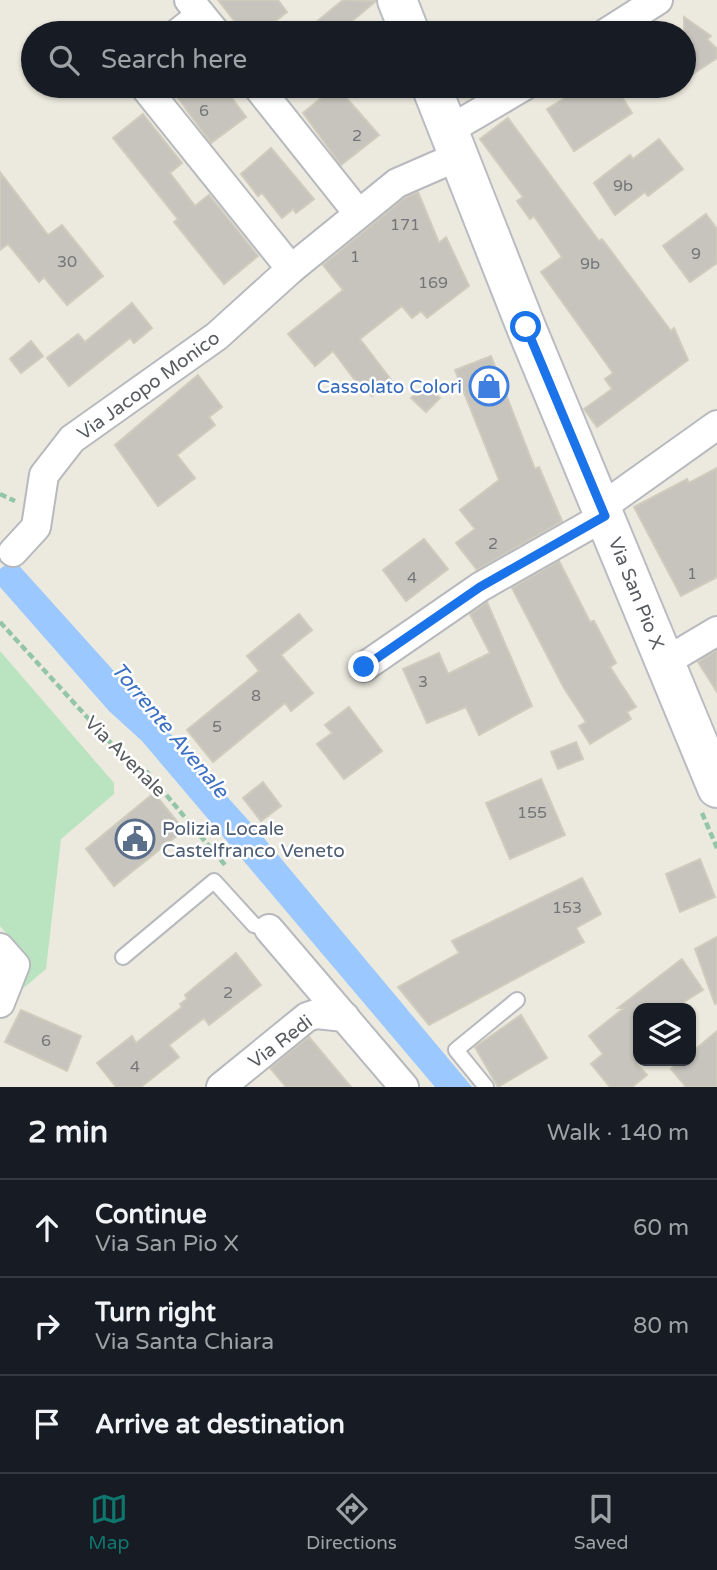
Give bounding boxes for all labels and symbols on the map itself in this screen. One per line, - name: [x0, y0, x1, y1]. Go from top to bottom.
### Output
- house number: 6: [199, 101, 209, 121]
- house number: 2: [352, 126, 362, 146]
- house number: 9b: [613, 176, 633, 196]
- house number: 171: [390, 215, 420, 235]
- house number: 9: [691, 244, 701, 264]
- house number: 1: [350, 247, 360, 267]
- house number: 30: [57, 252, 77, 272]
- house number: 9b: [580, 254, 600, 274]
- house number: 169: [418, 273, 448, 293]
- route start: [510, 311, 541, 342]
- street label: Via Jacopo Monico: [73, 327, 224, 445]
- shop icon: Cassolato Colori: [468, 365, 510, 407]
- place label: Cassolato Colori: [317, 376, 462, 398]
- house number: 2: [488, 534, 498, 554]
- street label: Via San Pio X: [604, 534, 669, 653]
- house number: 1: [687, 564, 697, 584]
- house number: 4: [407, 568, 417, 588]
- route end: [348, 651, 379, 682]
- water label: Torrente Avenale: [106, 658, 234, 804]
- house number: 3: [418, 672, 428, 692]
- house number: 8: [251, 686, 261, 706]
- street label: Via Avenale: [80, 712, 170, 802]
- house number: 5: [212, 717, 222, 737]
- house number: 155: [517, 803, 547, 823]
- public building icon: Polizia Locale Castelfranco Veneto: [114, 818, 156, 860]
- place label: Polizia Locale Castelfranco Veneto: [162, 818, 345, 862]
- house number: 153: [552, 898, 582, 918]
- house number: 2: [223, 983, 233, 1003]
- street label: Via Redi: [244, 1011, 317, 1073]
- house number: 6: [41, 1031, 51, 1051]
- house number: 4: [130, 1057, 140, 1077]

